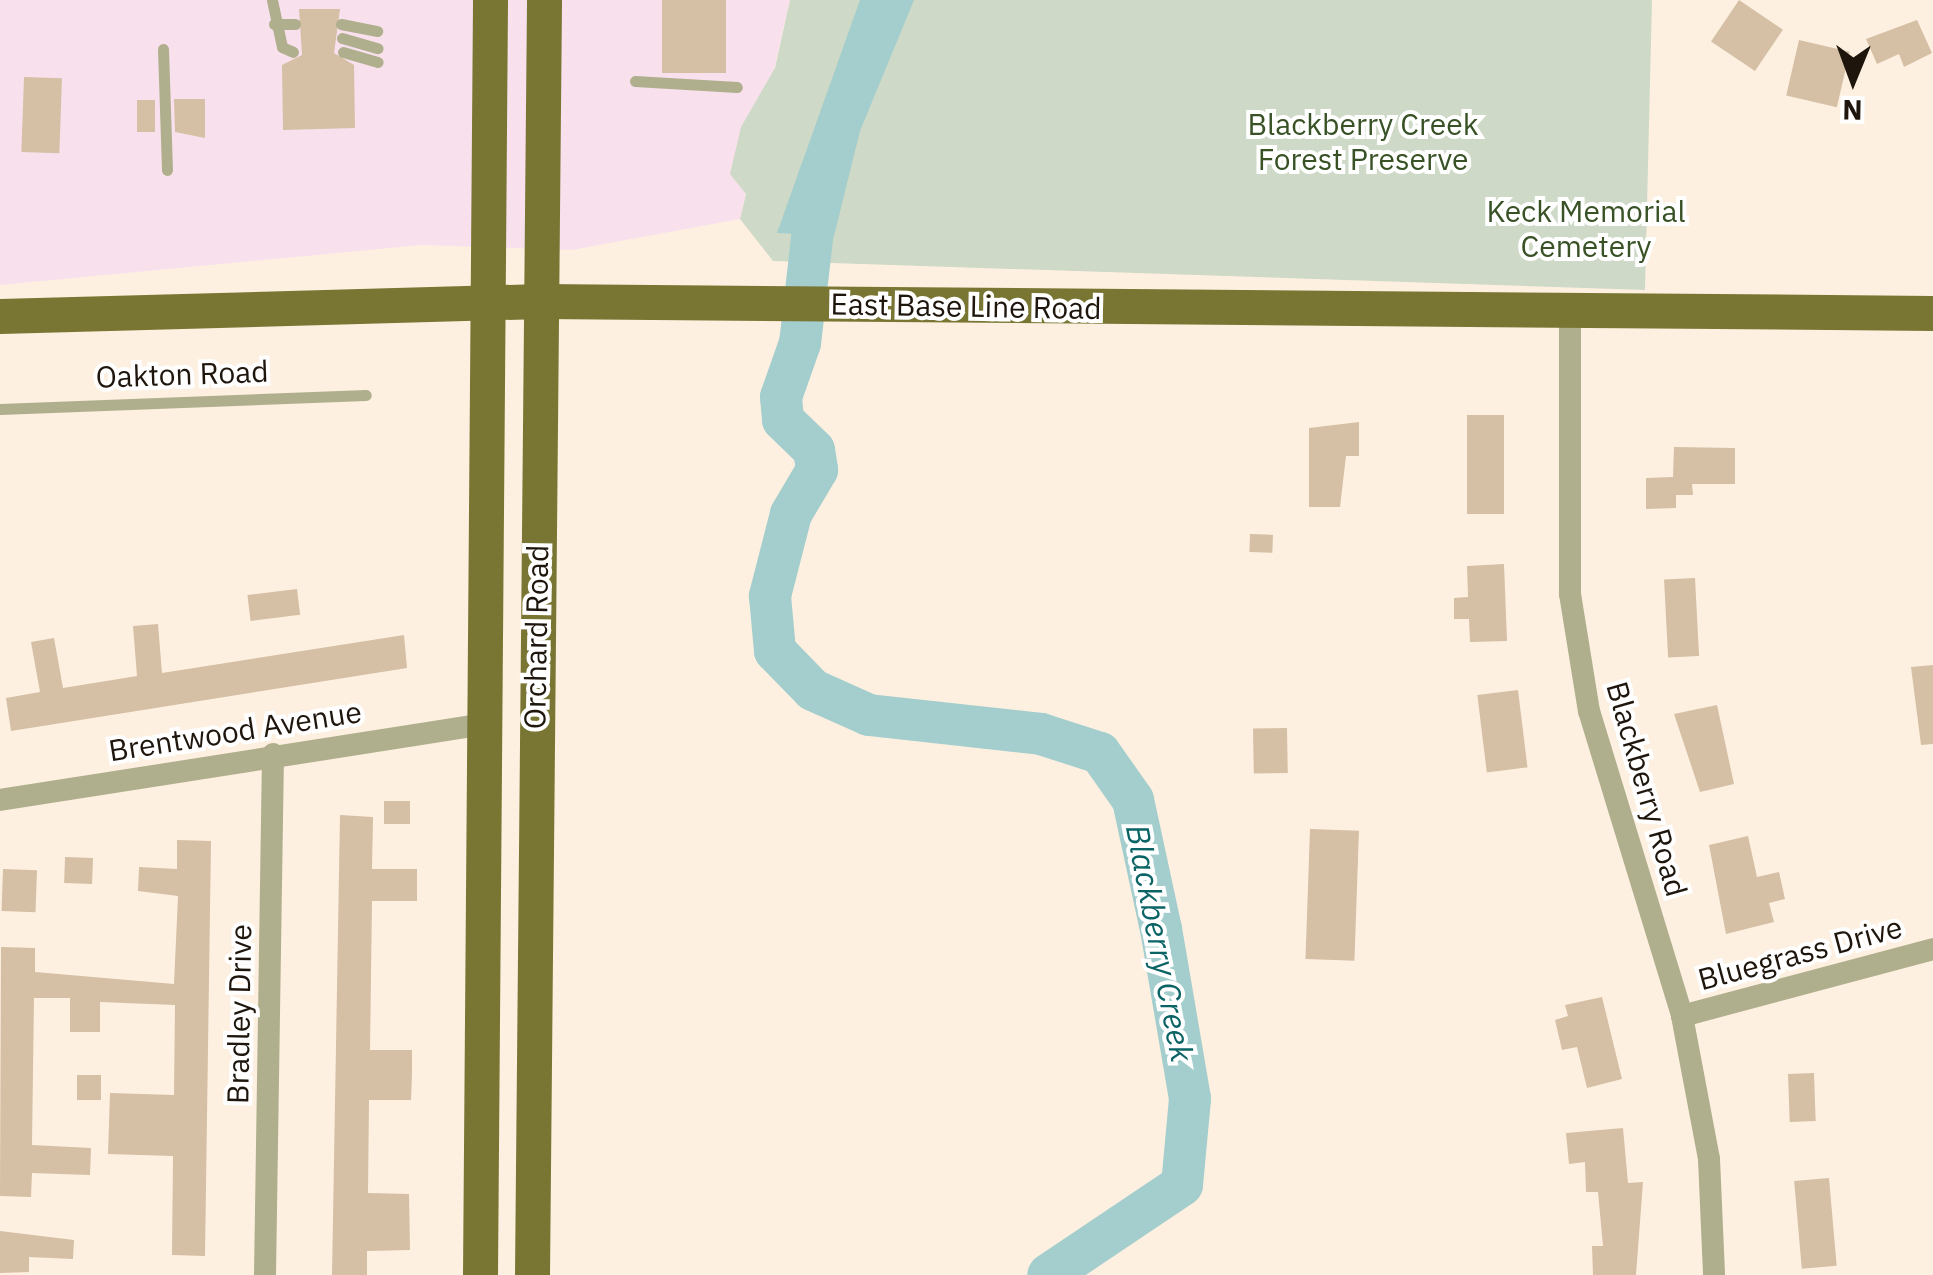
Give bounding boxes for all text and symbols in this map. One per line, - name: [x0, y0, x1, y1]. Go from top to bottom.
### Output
- north arrow: [1803, 30, 1903, 130]
- text: N: [1842, 92, 1863, 129]
- park label: Blackberry Creek Forest Preserve: [1247, 106, 1479, 176]
- park label: Keck Memorial Cemetery: [1486, 193, 1686, 264]
- street label: East Base Line Road: [830, 286, 1102, 326]
- street label: Oakton Road: [95, 353, 269, 395]
- street label: Orchard Road: [516, 544, 556, 730]
- street label: Blackberry Road: [1599, 677, 1695, 901]
- street label: Brentwood Avenue: [106, 693, 364, 769]
- water label: Blackberry Creek: [1118, 821, 1202, 1065]
- street label: Bluegrass Drive: [1694, 908, 1906, 998]
- street label: Bradley Drive: [219, 924, 259, 1104]

